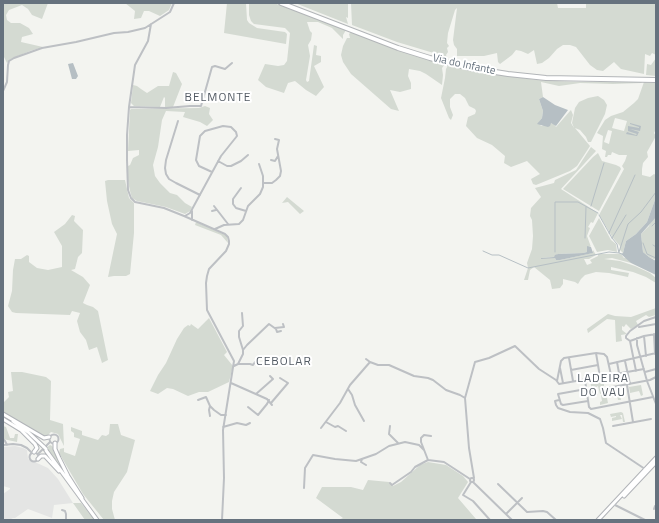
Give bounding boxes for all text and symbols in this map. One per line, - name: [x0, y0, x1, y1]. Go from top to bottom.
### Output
- street label: Via do Infante: [431, 52, 497, 78]
- district label: BELMONTE: [185, 91, 251, 105]
- district label: CEBOLAR: [256, 355, 312, 369]
- district label: LADEIRA DO VAU: [577, 372, 629, 400]

